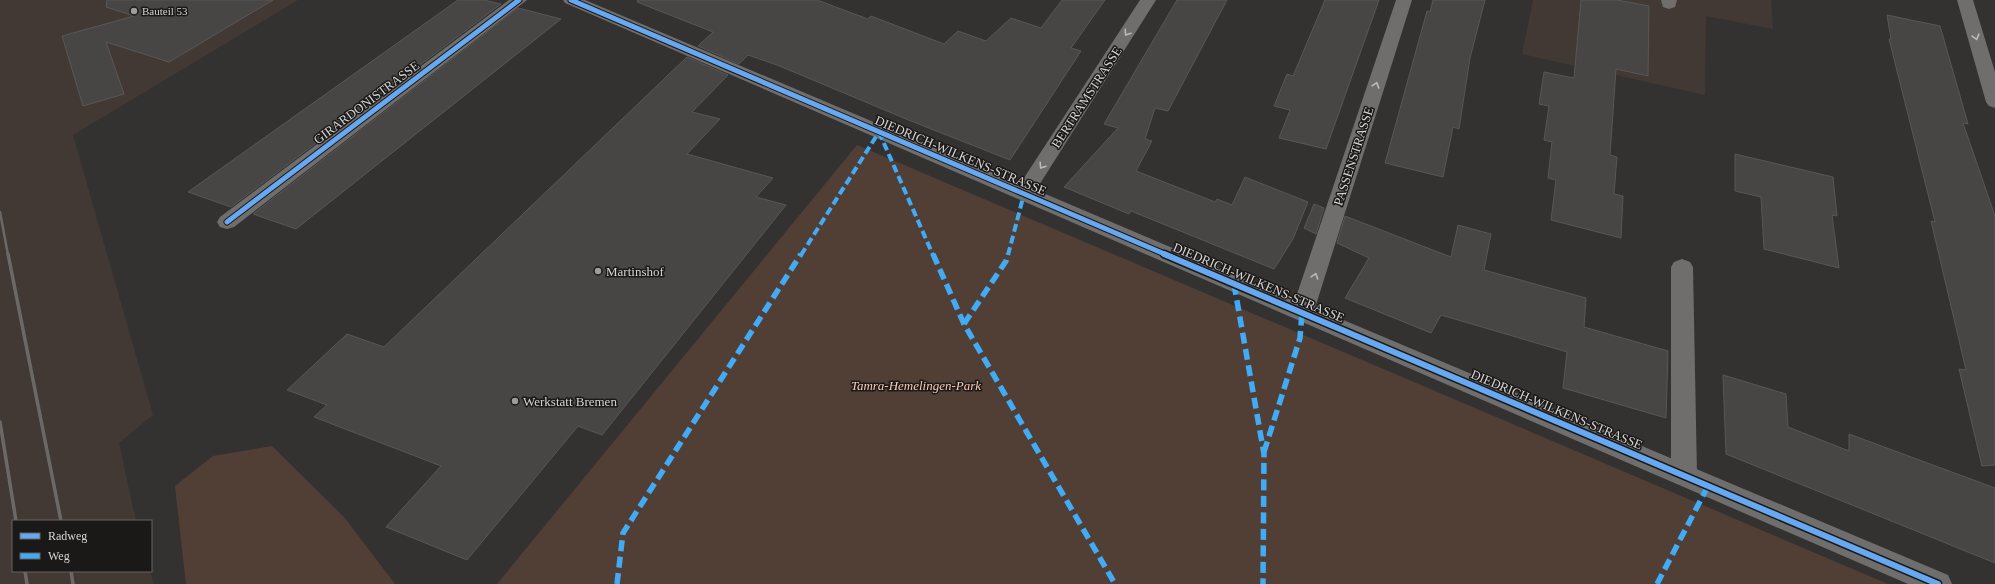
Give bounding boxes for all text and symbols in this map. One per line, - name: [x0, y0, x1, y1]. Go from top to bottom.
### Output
- place label: Bauteil 53: [142, 5, 188, 17]
- marker: Bauteil 53: [129, 6, 139, 16]
- one-way arrow: [1124, 29, 1131, 36]
- one-way arrow: [1971, 34, 1980, 41]
- street label: BERTRAMSTRASSE: [1048, 44, 1125, 151]
- street label: GIRARDONISTRASSE: [310, 58, 422, 147]
- one-way arrow: [1372, 82, 1380, 89]
- street label: PASSENSTRASSE: [1330, 105, 1377, 207]
- street label: DIEDRICH-WILKENS-STRASSE: [873, 112, 1049, 199]
- one-way arrow: [1039, 162, 1046, 169]
- street label: DIEDRICH-WILKENS-STRASSE: [1171, 239, 1347, 326]
- place label: Martinshof: [606, 264, 664, 279]
- marker: Martinshof: [593, 266, 603, 276]
- one-way arrow: [1310, 272, 1318, 279]
- street label: DIEDRICH-WILKENS-STRASSE: [1469, 366, 1645, 453]
- park label: Tamra-Hemelingen-Park: [851, 378, 981, 393]
- place label: Werkstatt Bremen: [523, 394, 617, 409]
- marker: Werkstatt Bremen: [510, 396, 520, 406]
- legend: [12, 520, 152, 572]
- text: Radweg: [48, 529, 87, 543]
- text: Weg: [48, 549, 70, 563]

